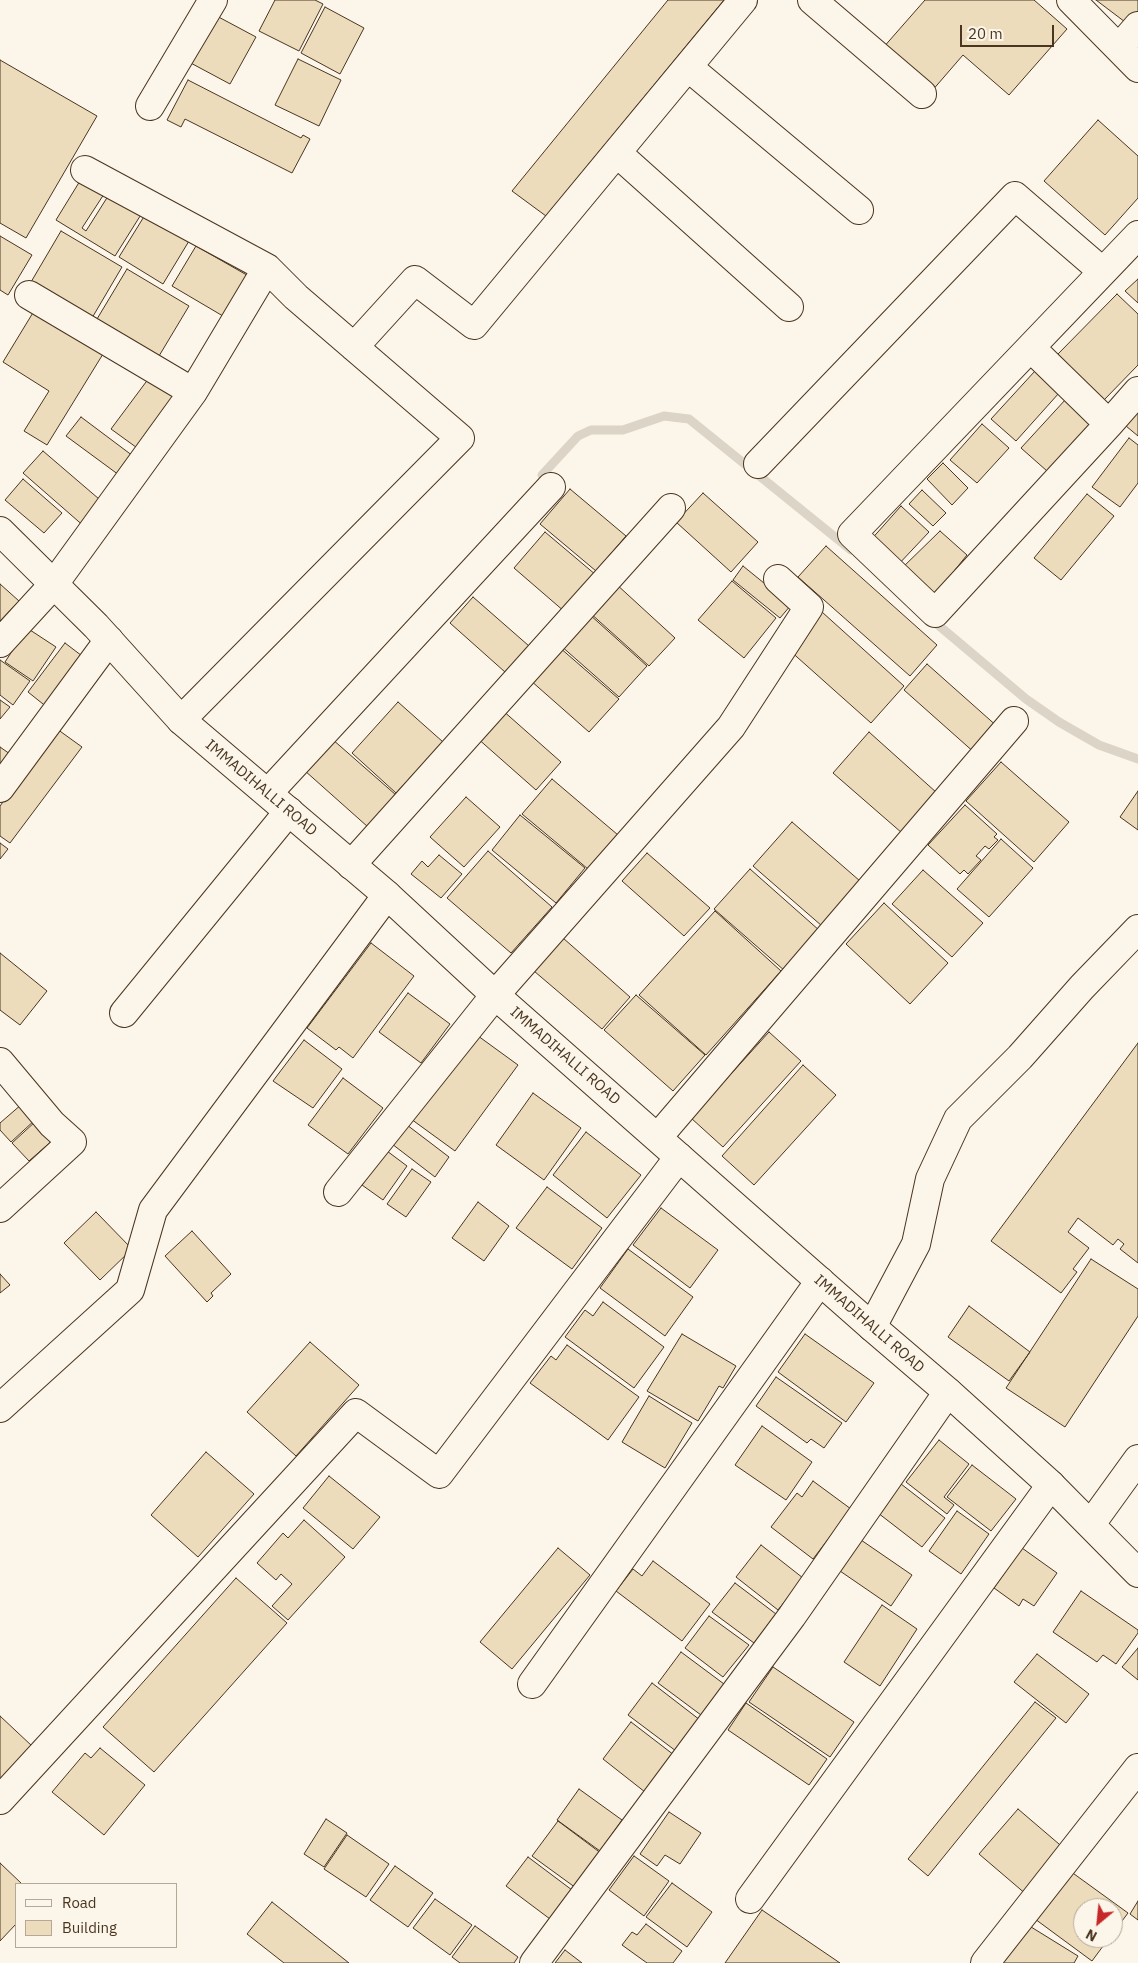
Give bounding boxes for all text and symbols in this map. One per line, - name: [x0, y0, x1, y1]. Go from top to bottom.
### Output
- scale bar: [963, 15, 1057, 47]
- text: 20 m: [968, 24, 1003, 43]
- street label: IMMADIHALLI ROAD: [201, 736, 321, 840]
- street label: IMMADIHALLI ROAD: [506, 1003, 624, 1109]
- street label: IMMADIHALLI ROAD: [810, 1271, 928, 1377]
- legend: [15, 1883, 178, 1948]
- text: Road: [62, 1893, 97, 1912]
- north arrow: [1073, 1898, 1123, 1948]
- text: Building: [62, 1918, 117, 1937]
- text: N: [1083, 1925, 1100, 1946]

